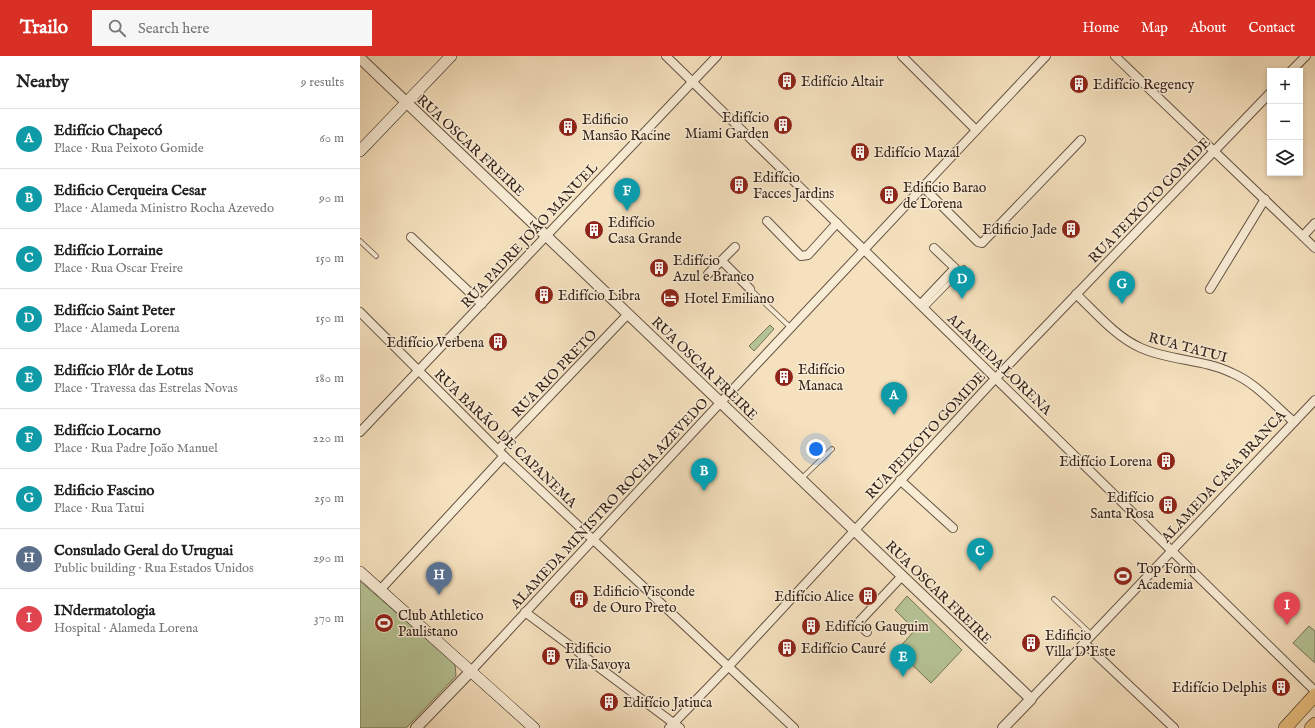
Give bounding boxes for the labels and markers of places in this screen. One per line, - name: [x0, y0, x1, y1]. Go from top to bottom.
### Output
- building icon: Edifício Altair: [776, 70, 798, 92]
- place label: Edifício Altair: [801, 73, 884, 91]
- building icon: Edifício Regency: [1068, 73, 1090, 95]
- place label: Edifício Regency: [1093, 76, 1194, 94]
- place label: Edifício Miami Garden: [685, 109, 770, 143]
- place label: Edificio Mansão Racine: [582, 111, 671, 145]
- building icon: Edifício Miami Garden: [772, 114, 794, 136]
- building icon: Edificio Mansão Racine: [557, 116, 579, 138]
- building icon: Edifício Mazal: [849, 141, 871, 163]
- place label: Edifício Mazal: [874, 144, 960, 162]
- place label: Edifício Facces Jardins: [753, 169, 834, 203]
- building icon: Edifício Facces Jardins: [728, 174, 750, 196]
- pin: F: [614, 178, 640, 211]
- place label: Edificio Barao de Lorena: [903, 179, 987, 213]
- building icon: Edificio Barao de Lorena: [878, 184, 900, 206]
- place label: Edifício Casa Grande: [608, 214, 682, 248]
- building icon: Edificio Jade: [1060, 218, 1082, 240]
- building icon: Edifício Casa Grande: [583, 219, 605, 241]
- place label: Edificio Jade: [982, 221, 1058, 239]
- place label: Edifício Azul e Branco: [672, 252, 754, 286]
- building icon: Edifício Azul e Branco: [648, 257, 670, 279]
- pin: D: [949, 266, 975, 299]
- pin: G: [1109, 271, 1135, 304]
- building icon: Edifício Libra: [533, 284, 555, 306]
- place label: Edifício Libra: [558, 287, 641, 305]
- hotel icon: Hotel Emiliano: [659, 287, 681, 309]
- place label: Hotel Emiliano: [684, 290, 775, 308]
- building icon: Edifício Verbena: [487, 331, 509, 353]
- place label: Edifício Verbena: [387, 334, 485, 352]
- place label: Edifício Manaca: [798, 361, 845, 395]
- building icon: Edifício Manaca: [773, 366, 795, 388]
- pin: A: [881, 382, 907, 415]
- building icon: Edifício Lorena: [1155, 450, 1177, 472]
- place label: Edifício Lorena: [1059, 453, 1153, 471]
- pin: B: [691, 458, 717, 491]
- place label: Edifício Santa Rosa: [1090, 489, 1155, 523]
- building icon: Edifício Santa Rosa: [1157, 494, 1179, 516]
- pin: C: [967, 538, 993, 571]
- place label: Top Form Academia: [1136, 560, 1197, 594]
- pin: H: [426, 562, 452, 595]
- sports icon: Top Form Academia: [1112, 565, 1134, 587]
- place label: Edificio Visconde de Ouro Preto: [593, 583, 696, 617]
- building icon: Edifício Alice: [857, 585, 879, 607]
- building icon: Edificio Visconde de Ouro Preto: [568, 588, 590, 610]
- place label: Edifício Alice: [775, 588, 855, 606]
- pin: I: [1274, 592, 1300, 625]
- place label: Club Athletico Paulistano: [398, 607, 484, 641]
- sports icon: Club Athletico Paulistano: [373, 612, 395, 634]
- building icon: Edifício Gauguim: [800, 615, 822, 637]
- place label: Edifício Gauguim: [825, 618, 929, 636]
- place label: Edificio Villa D'Este: [1044, 627, 1116, 661]
- building icon: Edificio Villa D'Este: [1020, 632, 1042, 654]
- building icon: Edifício Cauré: [776, 637, 798, 659]
- place label: Edificio Vila Savoya: [564, 640, 631, 674]
- place label: Edifício Cauré: [801, 640, 886, 658]
- pin: E: [890, 644, 916, 677]
- building icon: Edificio Vila Savoya: [540, 645, 562, 667]
- building icon: Edifício Delphis: [1270, 676, 1292, 698]
- place label: Edifício Delphis: [1172, 679, 1267, 697]
- building icon: Edifício Jatiuca: [598, 691, 620, 713]
- place label: Edifício Jatiuca: [623, 694, 713, 712]

